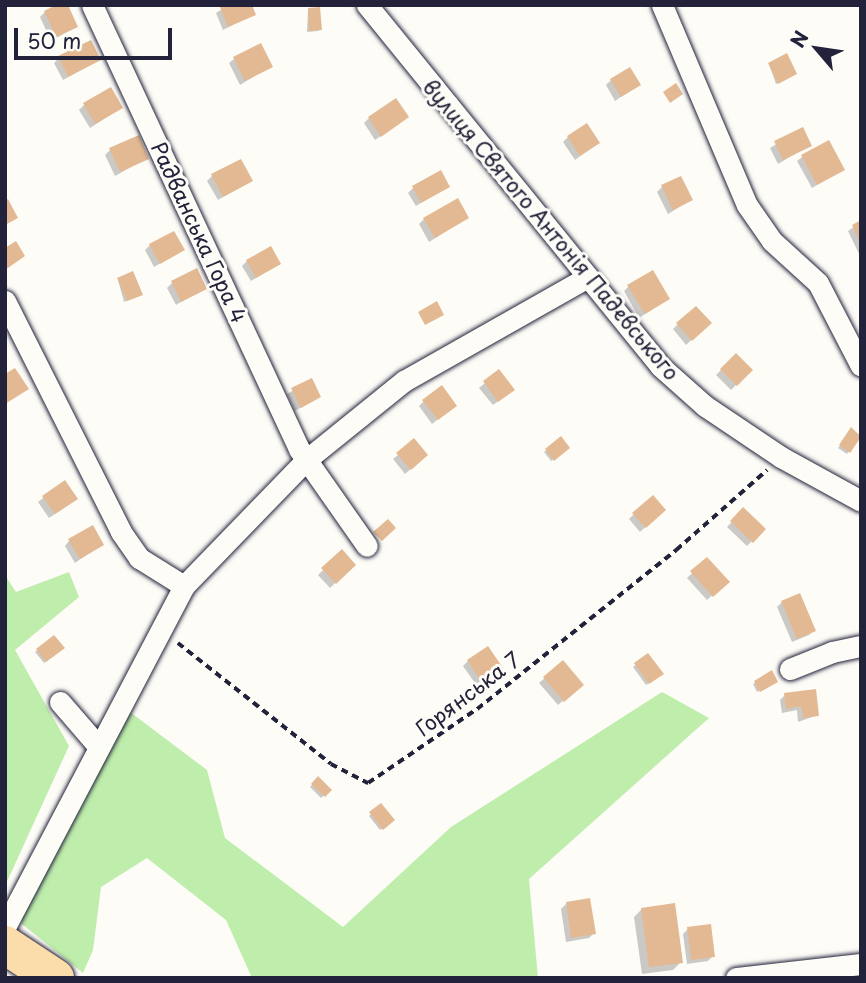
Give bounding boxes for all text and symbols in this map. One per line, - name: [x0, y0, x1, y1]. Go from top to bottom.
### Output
- scale bar: [18, 14, 175, 58]
- north arrow: [782, 14, 852, 84]
- text: 50 m: [27, 24, 81, 56]
- text: N: [783, 25, 815, 52]
- street label: вулиця Святого Антонія Падевського: [418, 73, 686, 385]
- street label: Радванська Гора 4: [147, 137, 253, 327]
- street label: Горянська 7: [410, 646, 524, 740]

